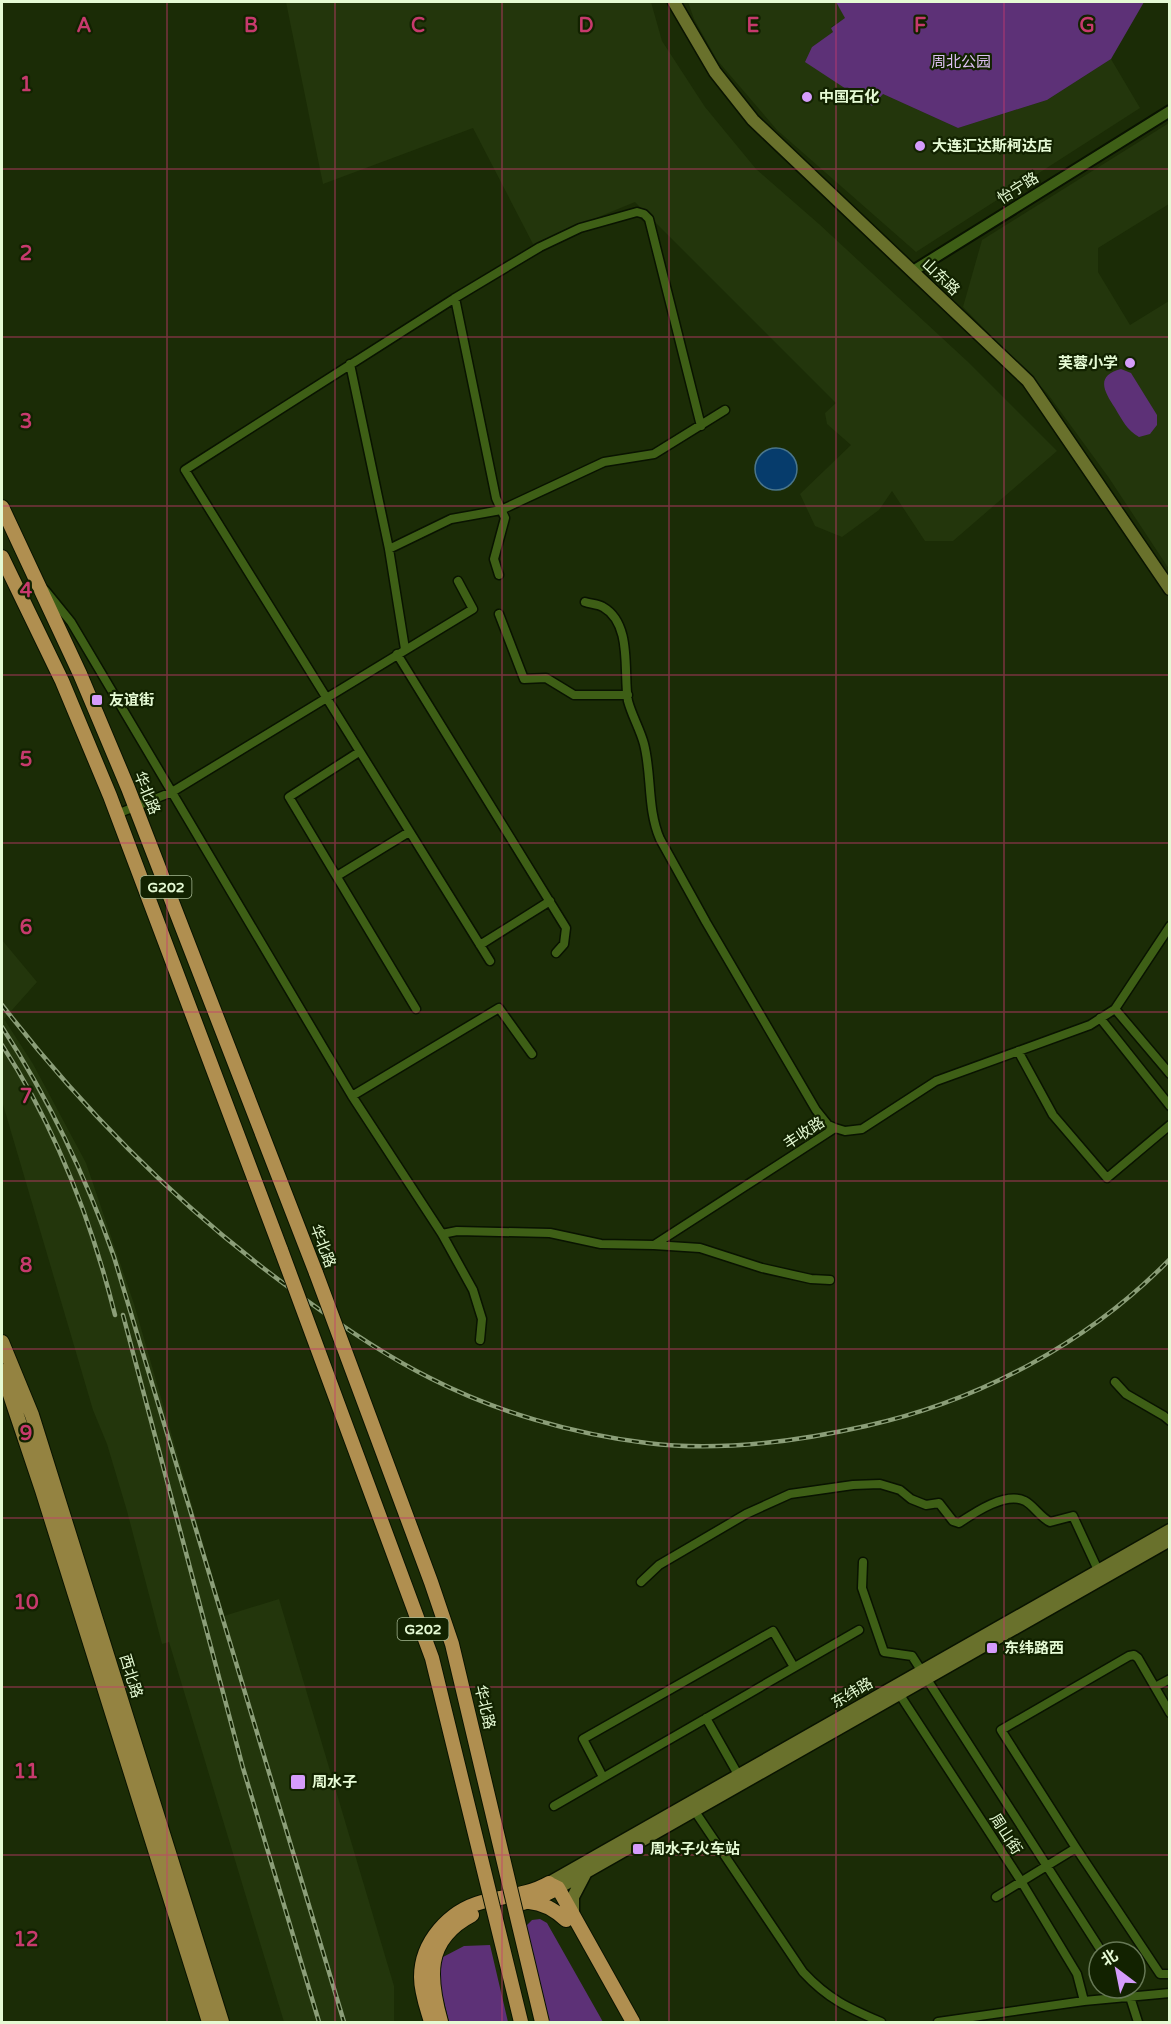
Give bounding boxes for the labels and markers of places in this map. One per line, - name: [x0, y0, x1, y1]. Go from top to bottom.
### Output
- place label: 中国石化: [819, 88, 879, 106]
- marker: 中国石化: [800, 90, 814, 104]
- place label: 大连汇达斯柯达店: [932, 137, 1052, 155]
- marker: 大连汇达斯柯达店: [913, 139, 927, 153]
- place label: 芙蓉小学: [1058, 354, 1118, 372]
- marker: 芙蓉小学: [1123, 356, 1137, 370]
- place label: 友谊街: [109, 691, 154, 709]
- marker: 友谊街: [90, 693, 104, 707]
- place label: 东纬路西: [1004, 1639, 1064, 1657]
- marker: 东纬路西: [985, 1641, 999, 1655]
- marker: 周水子: [289, 1773, 307, 1791]
- place label: 周水子: [312, 1773, 357, 1791]
- place label: 周水子火车站: [650, 1840, 740, 1858]
- marker: 周水子火车站: [631, 1842, 645, 1856]

